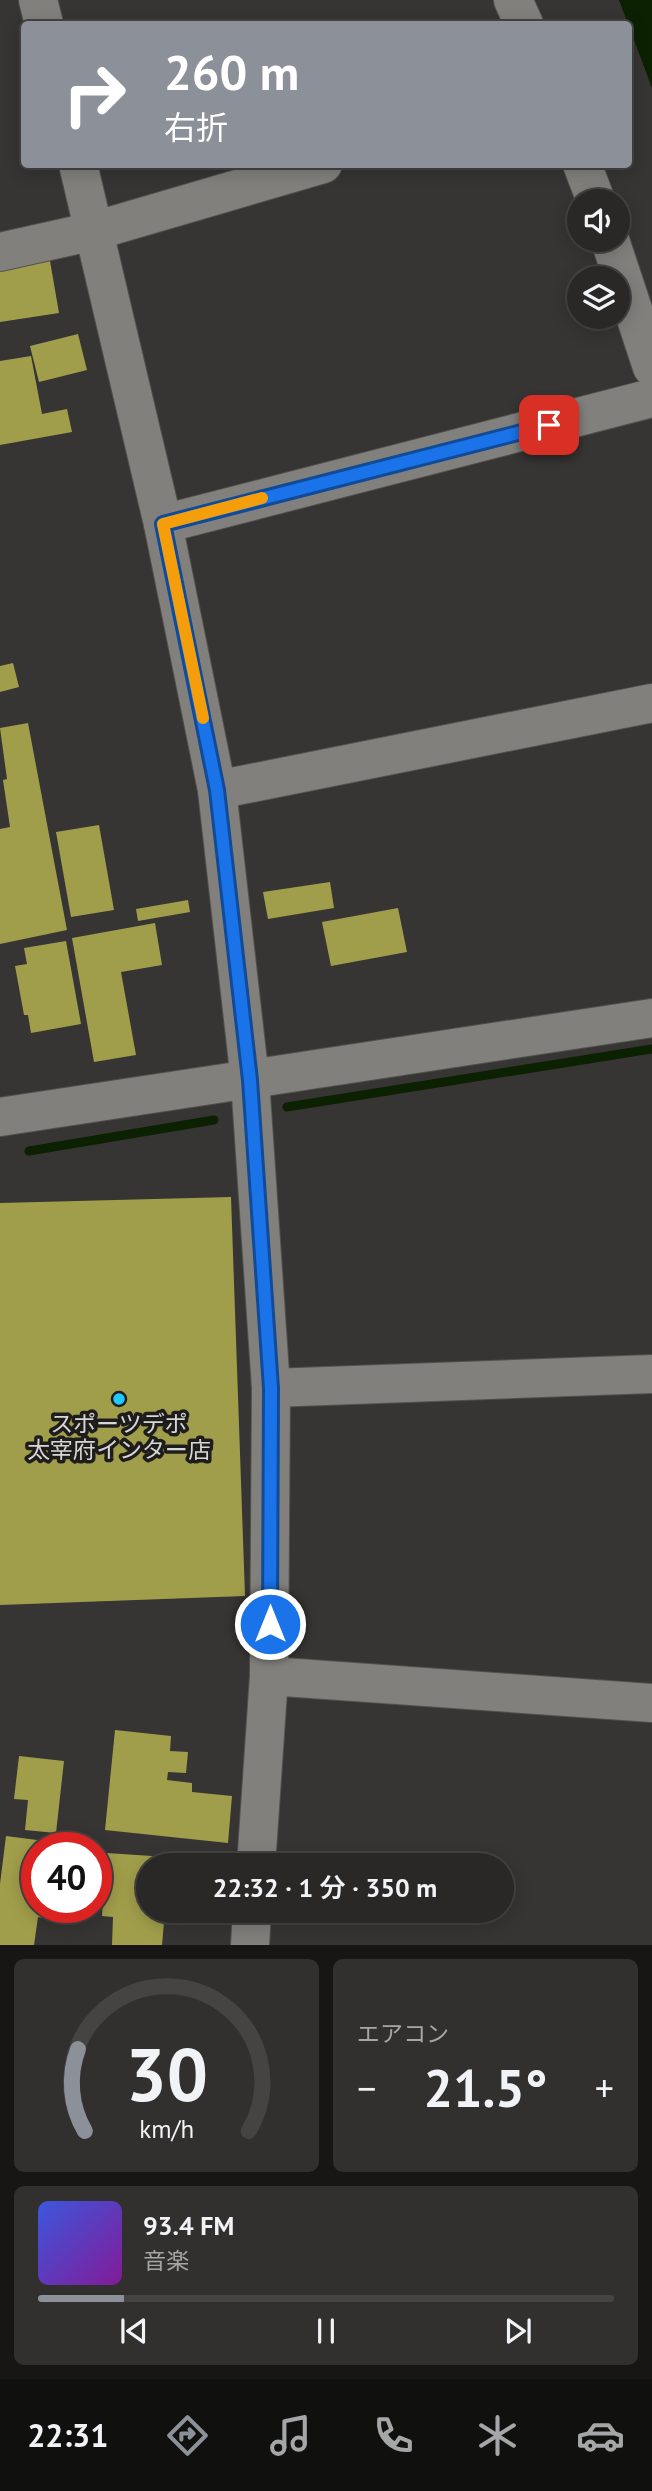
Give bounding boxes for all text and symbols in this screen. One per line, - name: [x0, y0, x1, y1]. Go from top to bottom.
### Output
- text: 260 m: [164, 40, 299, 104]
- icon: right: [49, 49, 140, 140]
- text: 右折: [164, 106, 228, 148]
- map controls: [567, 189, 630, 329]
- button: sound: [567, 189, 630, 252]
- button: layers: [567, 266, 630, 329]
- pin: [519, 395, 579, 455]
- icon: arrive: [530, 406, 568, 444]
- marker: スポーツデポ 太宰府インター店: [111, 1391, 127, 1407]
- place label: スポーツデポ 太宰府インター店: [27, 1409, 211, 1464]
- position arrow: [233, 1587, 307, 1661]
- speed limit sign: 40: [21, 1832, 112, 1923]
- text: 22:32 · 1 分 · 350 m: [213, 1871, 437, 1904]
- text: エアコン: [357, 2019, 449, 2048]
- text: 30: [125, 2028, 208, 2122]
- text: 21.5°: [424, 2054, 547, 2121]
- text: −: [357, 2063, 376, 2112]
- text: +: [595, 2063, 614, 2112]
- text: km/h: [139, 2113, 194, 2145]
- text: 93.4 FM: [143, 2209, 234, 2242]
- text: 音楽: [143, 2246, 189, 2275]
- icon: previous: [115, 2312, 153, 2350]
- icon: pause: [307, 2312, 345, 2350]
- icon: next: [499, 2312, 537, 2350]
- icon: directions: [163, 2411, 212, 2460]
- icon: music: [266, 2411, 315, 2460]
- icon: phone: [369, 2411, 418, 2460]
- icon: climate: [473, 2411, 522, 2460]
- icon: car: [576, 2411, 625, 2460]
- text: 22:31: [27, 2414, 108, 2456]

